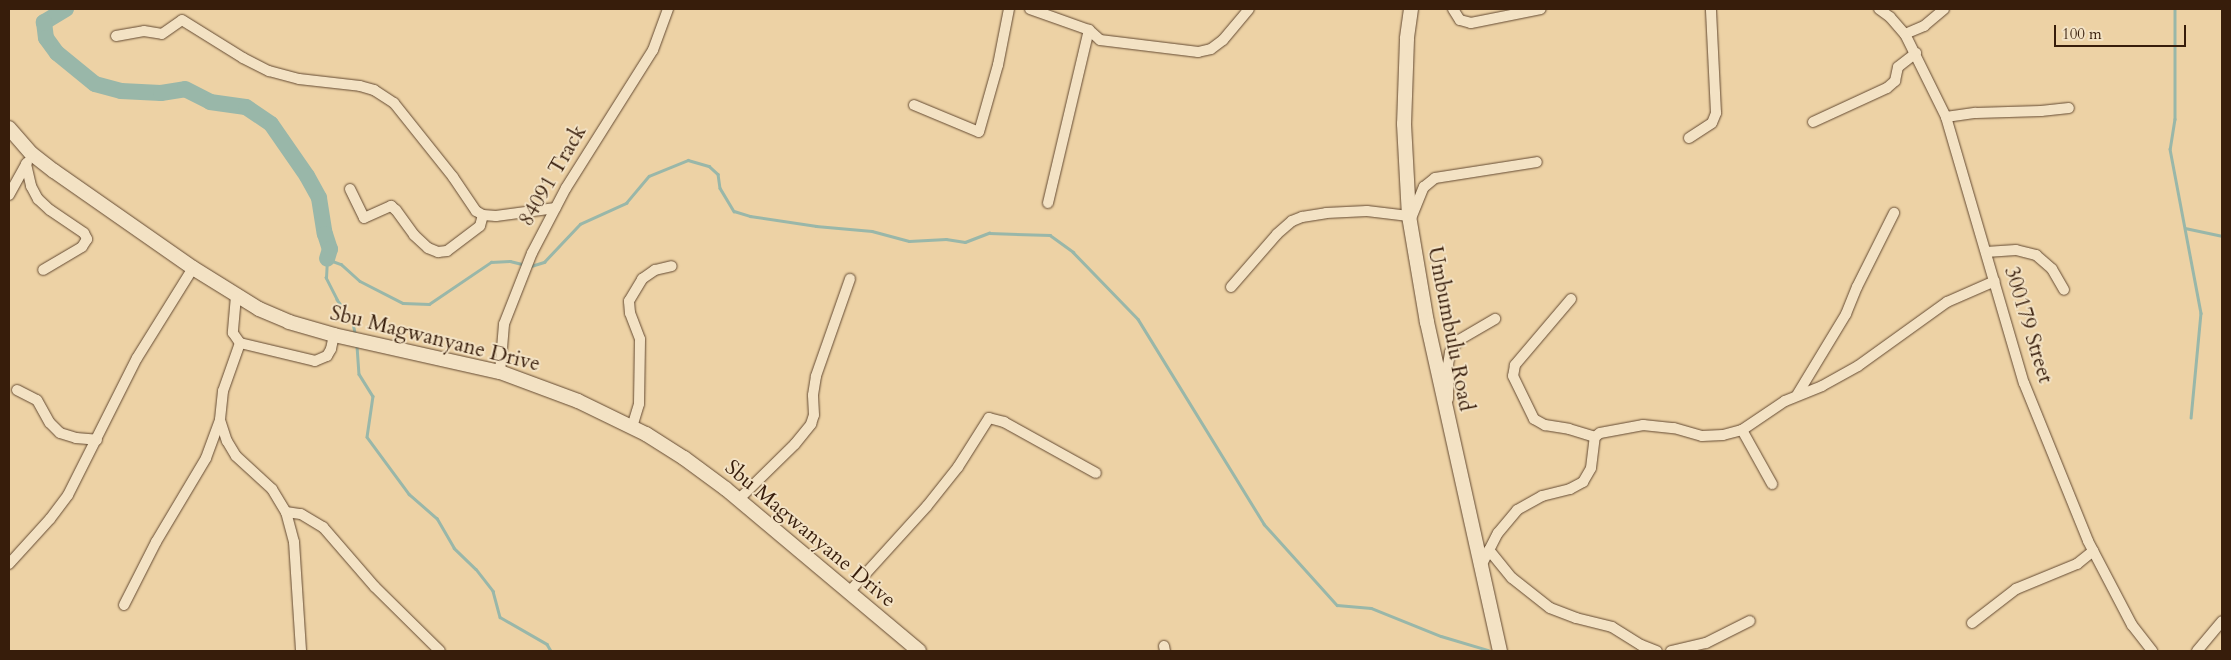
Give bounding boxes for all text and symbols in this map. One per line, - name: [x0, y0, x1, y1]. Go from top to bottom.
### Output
- scale bar: [2056, 15, 2188, 47]
- text: 100 m: [2062, 24, 2102, 44]
- street label: 84091 Track: [514, 121, 592, 231]
- street label: Umbumbulu Road: [1422, 245, 1478, 413]
- street label: 300179 Street: [1998, 264, 2058, 386]
- street label: Sbu Magwanyane Drive: [327, 301, 543, 377]
- street label: Sbu Magwanyane Drive: [719, 455, 901, 613]

